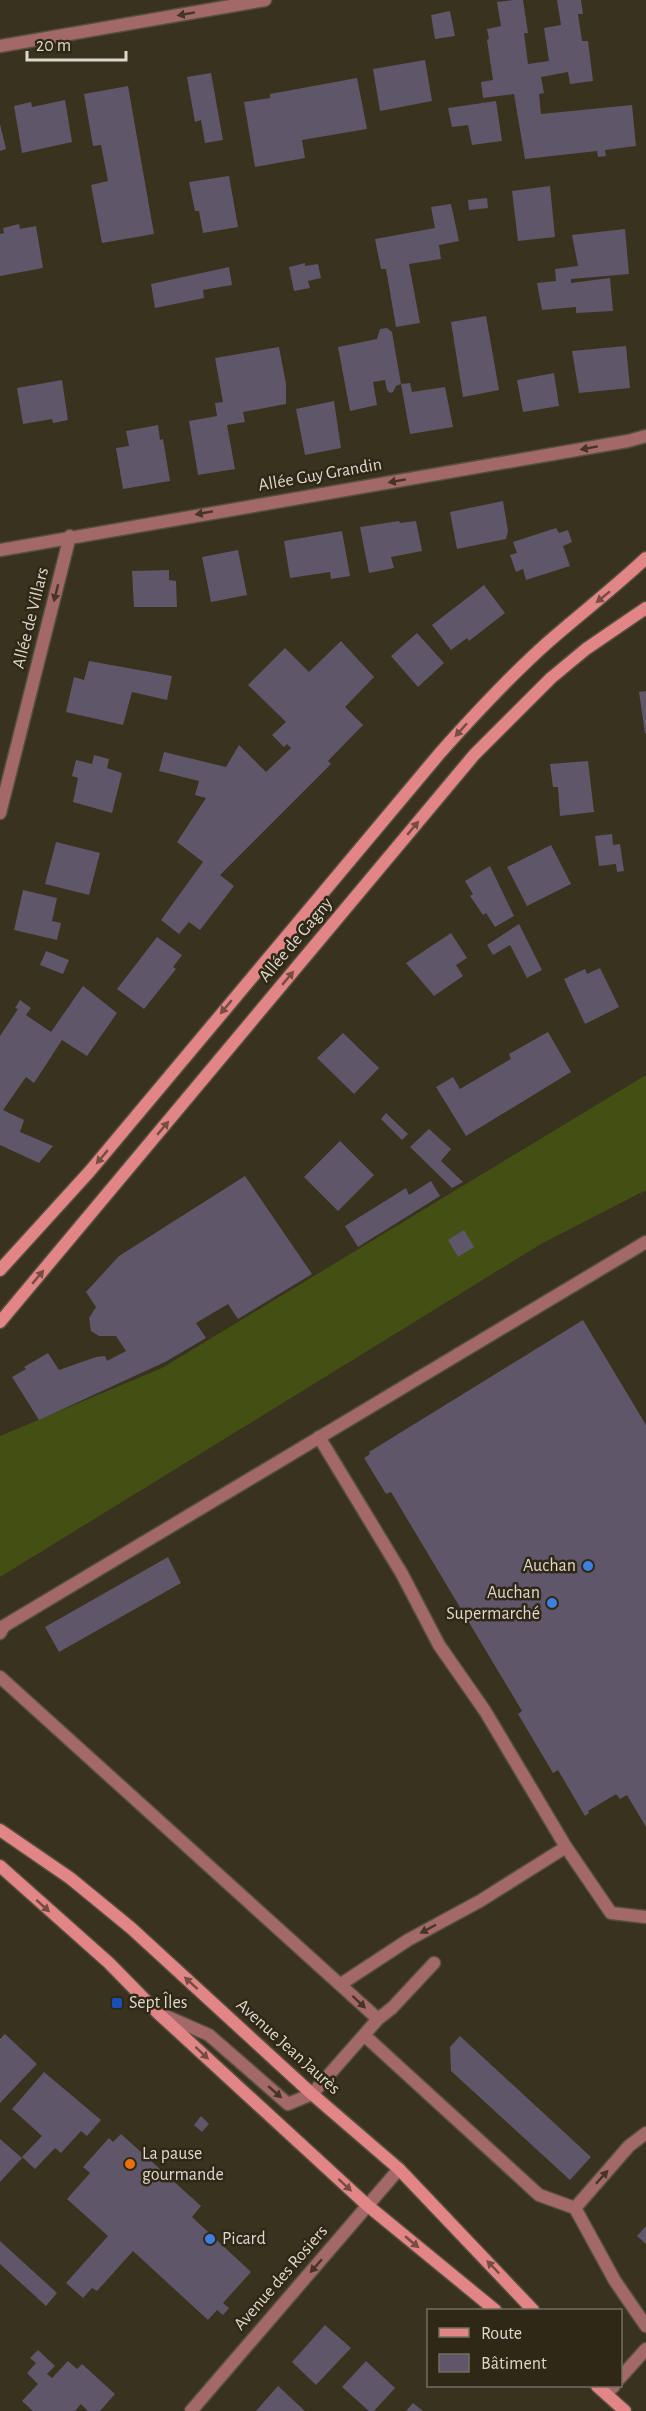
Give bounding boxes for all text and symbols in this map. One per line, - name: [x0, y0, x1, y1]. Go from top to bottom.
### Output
- one-way arrow: [177, 10, 196, 19]
- scale bar: [27, 24, 126, 62]
- text: 20 m: [36, 37, 71, 55]
- one-way arrow: [579, 444, 598, 453]
- street label: Allée Guy Grandin: [257, 455, 383, 495]
- one-way arrow: [387, 476, 406, 485]
- one-way arrow: [195, 509, 214, 518]
- street label: Allée de Villars: [10, 566, 52, 670]
- one-way arrow: [50, 584, 60, 602]
- one-way arrow: [596, 590, 611, 603]
- one-way arrow: [455, 722, 468, 737]
- one-way arrow: [406, 820, 419, 836]
- street label: Allée de Gagny: [256, 894, 336, 986]
- one-way arrow: [281, 971, 294, 986]
- one-way arrow: [220, 999, 233, 1014]
- one-way arrow: [157, 1120, 170, 1136]
- one-way arrow: [95, 1149, 108, 1165]
- one-way arrow: [31, 1270, 44, 1285]
- place label: Auchan: [523, 1557, 576, 1575]
- marker: Auchan: [581, 1559, 595, 1573]
- place label: Auchan Supermarché: [446, 1584, 540, 1623]
- marker: Auchan Supermarché: [545, 1596, 559, 1610]
- one-way arrow: [36, 1899, 51, 1913]
- one-way arrow: [419, 1924, 436, 1934]
- one-way arrow: [185, 1977, 199, 1991]
- place label: Sept Îles: [129, 1991, 188, 2012]
- one-way arrow: [352, 1994, 366, 2008]
- marker: Sept Îles: [110, 1996, 124, 2010]
- street label: Avenue Jean Jaurès: [233, 1996, 343, 2098]
- one-way arrow: [194, 2045, 208, 2059]
- one-way arrow: [267, 2086, 282, 2099]
- place label: La pause gourmande: [142, 2145, 224, 2184]
- marker: La pause gourmande: [123, 2157, 137, 2171]
- one-way arrow: [595, 2170, 608, 2185]
- one-way arrow: [338, 2177, 352, 2191]
- street label: Avenue des Rosiers: [231, 2222, 331, 2334]
- place label: Picard: [222, 2230, 266, 2248]
- marker: Picard: [203, 2232, 217, 2246]
- one-way arrow: [404, 2236, 420, 2249]
- one-way arrow: [310, 2258, 323, 2273]
- one-way arrow: [487, 2261, 501, 2275]
- legend: [427, 2309, 622, 2387]
- text: Route: [481, 2325, 522, 2343]
- text: Bâtiment: [481, 2355, 547, 2373]

